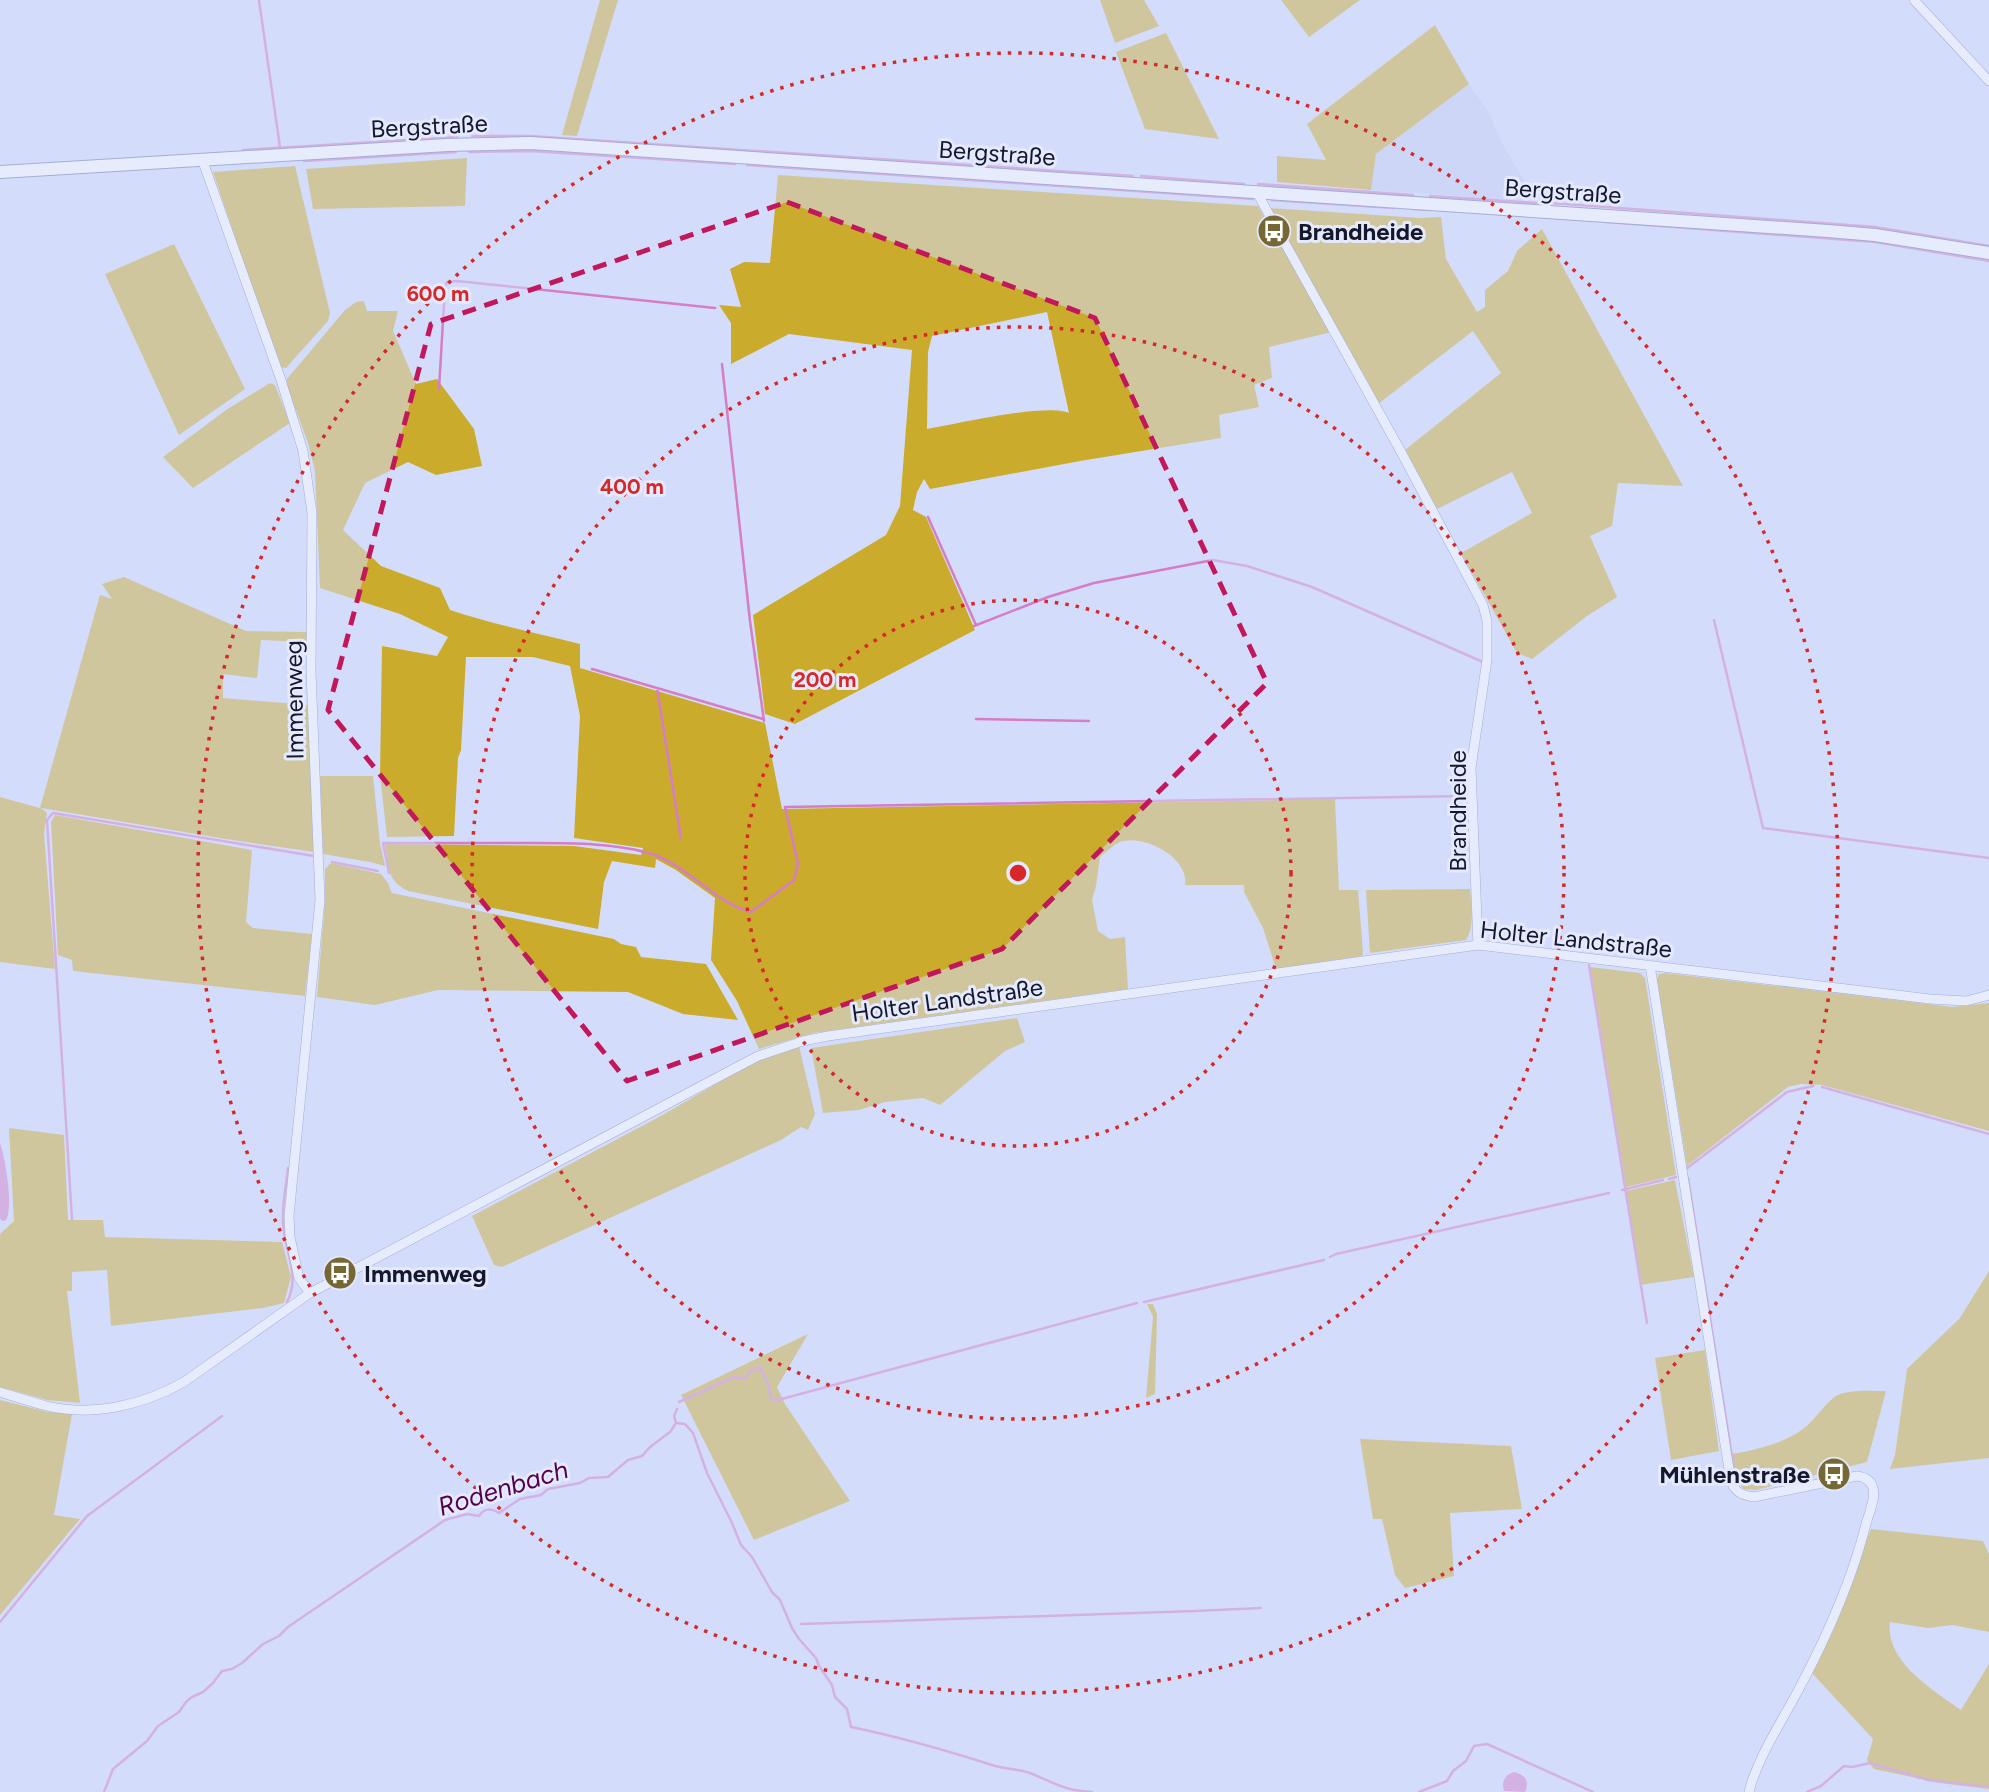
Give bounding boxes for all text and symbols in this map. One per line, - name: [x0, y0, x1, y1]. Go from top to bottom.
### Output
- street label: Bergstraße: [370, 108, 488, 144]
- street label: Bergstraße: [938, 134, 1056, 172]
- street label: Bergstraße: [1504, 172, 1622, 210]
- bus stop icon: Brandheide: [1255, 212, 1293, 250]
- place label: Brandheide: [1298, 217, 1423, 246]
- text: 600 m: [407, 281, 469, 306]
- text: 400 m: [600, 474, 664, 499]
- street label: Immenweg: [278, 640, 310, 760]
- text: 200 m: [794, 667, 856, 692]
- street label: Brandheide: [1443, 750, 1472, 872]
- centre of rings: [1006, 861, 1030, 885]
- street label: Holter Landstraße: [1479, 915, 1673, 963]
- street label: Holter Landstraße: [850, 972, 1044, 1028]
- bus stop icon: Immenweg: [321, 1254, 359, 1292]
- place label: Immenweg: [364, 1259, 487, 1288]
- water label: Rodenbach: [434, 1453, 572, 1523]
- bus stop icon: Mühlenstraße: [1815, 1455, 1853, 1493]
- place label: Mühlenstraße: [1659, 1460, 1810, 1489]

